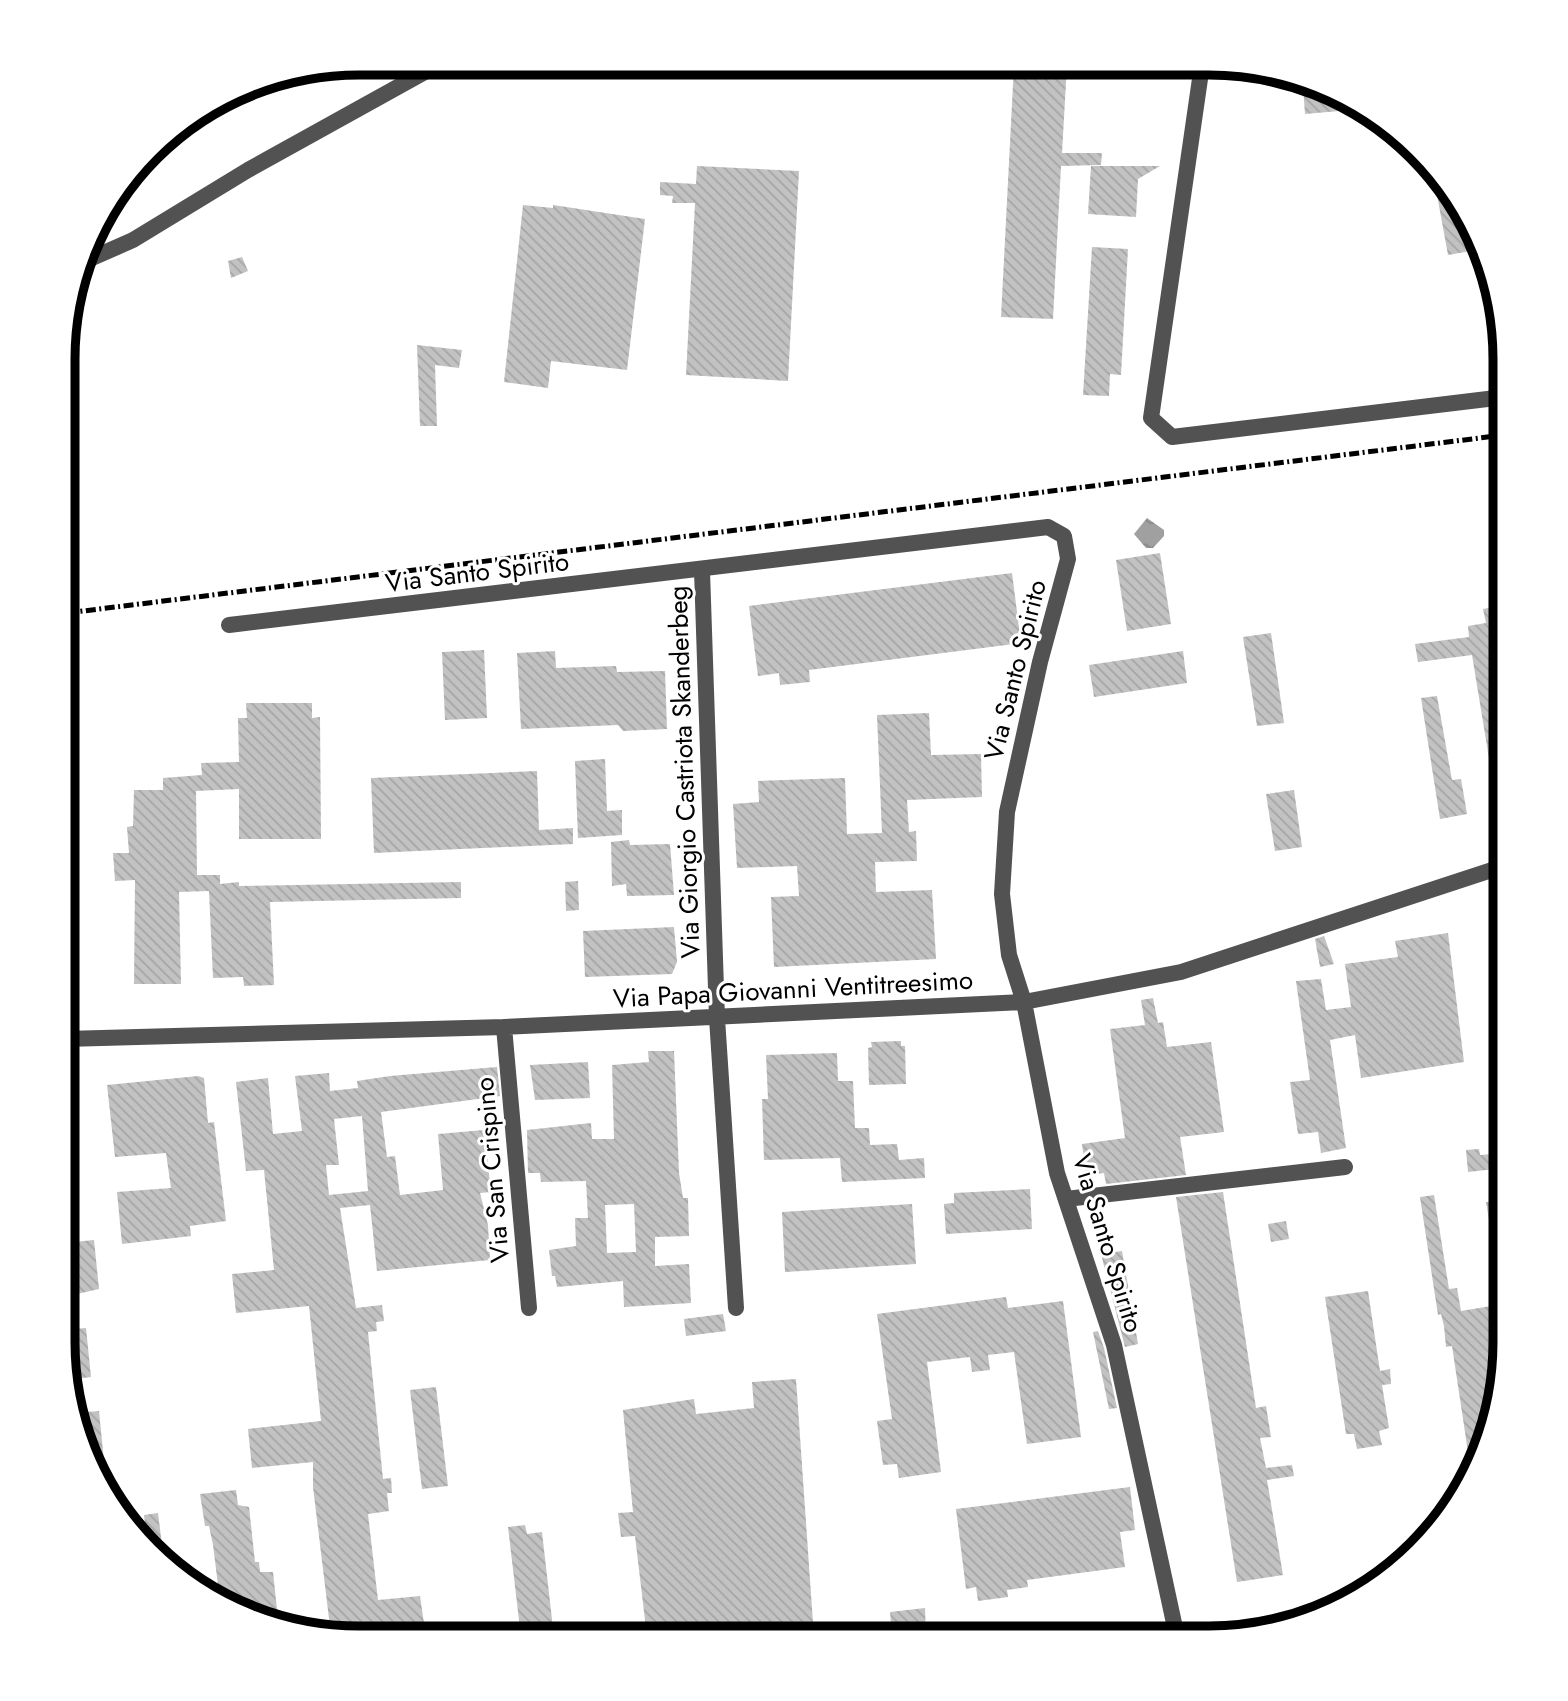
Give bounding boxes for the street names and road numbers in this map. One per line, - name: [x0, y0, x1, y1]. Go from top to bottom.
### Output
- street label: Via Santo Spirito: [383, 542, 571, 602]
- street label: Via Santo Spirito: [974, 576, 1056, 764]
- street label: Via Giorgio Castriota Skanderbeg: [659, 585, 709, 959]
- street label: Via Papa Giovanni Ventitreesimo: [612, 961, 974, 1017]
- street label: Via San Crispino: [465, 1076, 519, 1264]
- street label: Via Santo Spirito: [1063, 1149, 1153, 1337]

